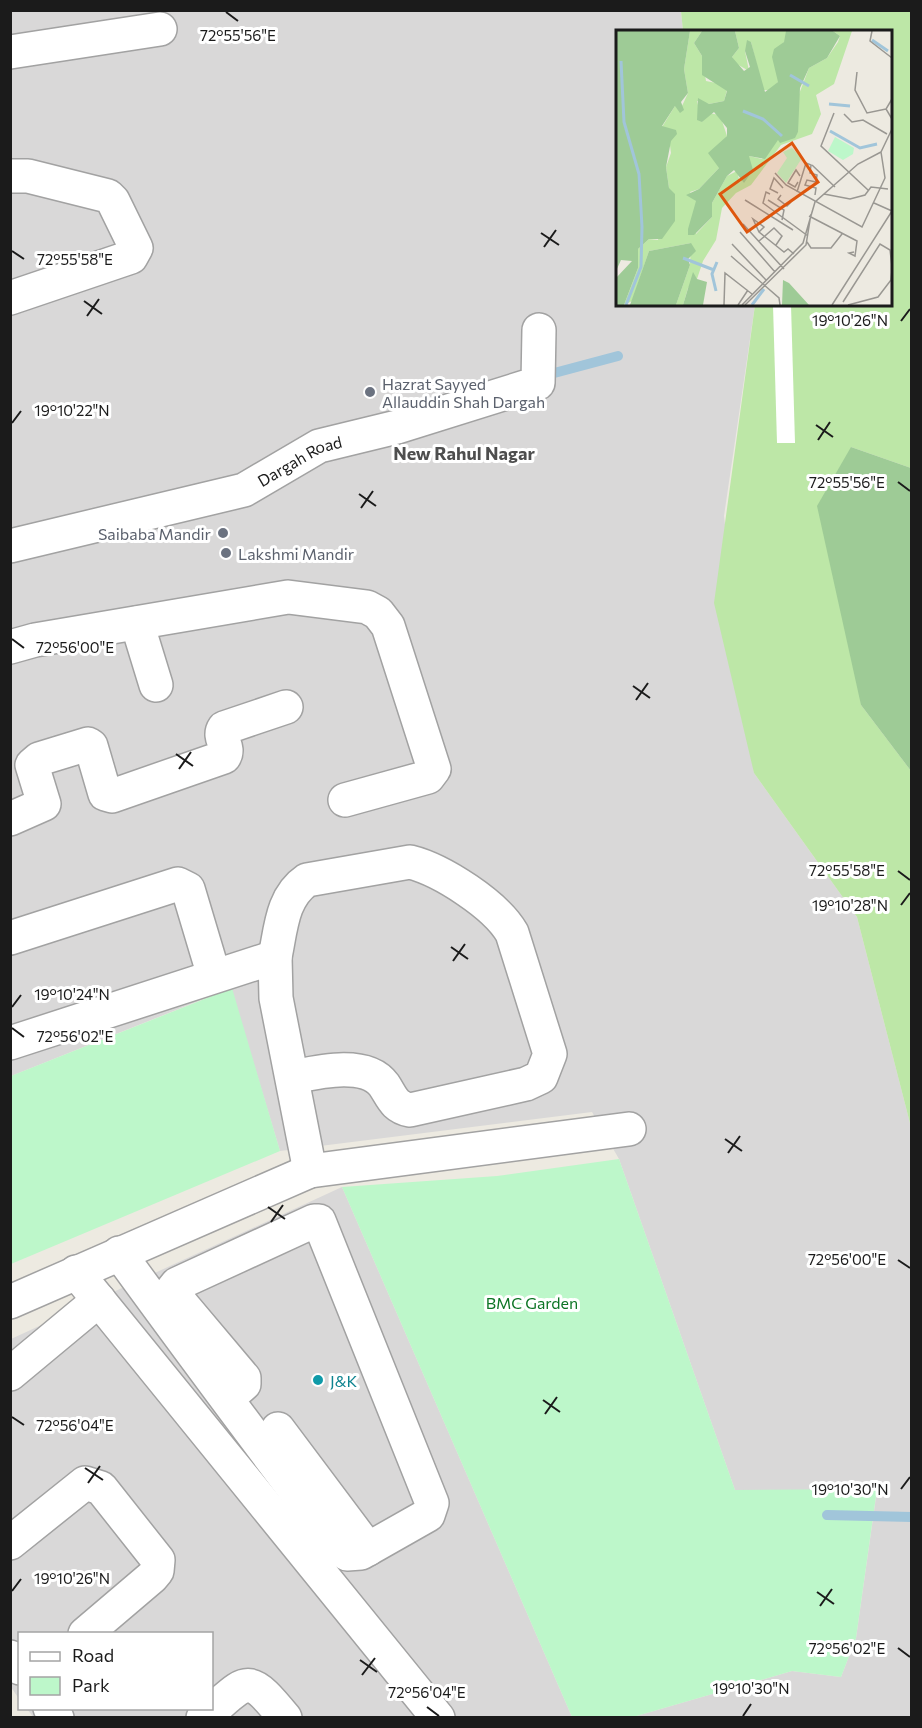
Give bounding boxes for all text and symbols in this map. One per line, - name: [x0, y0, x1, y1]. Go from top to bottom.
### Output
- text: 72°55'56"E: [200, 26, 276, 44]
- inset map: [616, 30, 892, 306]
- text: 72°55'58"E: [37, 250, 113, 268]
- text: 19°10'26"N: [812, 311, 888, 329]
- place label: Hazrat Sayyed Allauddin Shah Dargah: [382, 374, 545, 411]
- marker: Hazrat Sayyed Allauddin Shah Dargah: [363, 385, 377, 399]
- text: 19°10'22"N: [34, 401, 110, 419]
- street label: Dargah Road: [254, 431, 344, 490]
- district label: New Rahul Nagar: [393, 442, 535, 464]
- text: 72°55'56"E: [809, 473, 885, 491]
- place label: Saibaba Mandir: [98, 524, 212, 543]
- marker: Saibaba Mandir: [216, 526, 230, 540]
- place label: Lakshmi Mandir: [238, 544, 355, 563]
- marker: Lakshmi Mandir: [219, 546, 233, 560]
- text: 72°56'00"E: [36, 638, 114, 656]
- text: 72°55'58"E: [809, 861, 885, 879]
- text: 19°10'28"N: [812, 896, 888, 914]
- text: 19°10'24"N: [34, 985, 110, 1003]
- text: 72°56'02"E: [37, 1027, 113, 1045]
- text: 72°56'00"E: [808, 1250, 886, 1268]
- park label: BMC Garden: [486, 1293, 578, 1312]
- place label: J&K: [330, 1371, 357, 1390]
- marker: J&K: [311, 1373, 325, 1387]
- text: 72°56'04"E: [36, 1416, 114, 1434]
- text: 19°10'30"N: [811, 1480, 889, 1498]
- text: 19°10'26"N: [34, 1569, 110, 1587]
- legend: [18, 1632, 213, 1710]
- text: 72°56'02"E: [809, 1639, 885, 1657]
- text: Road: [72, 1644, 114, 1666]
- text: Park: [72, 1674, 110, 1696]
- text: 19°10'30"N: [712, 1679, 790, 1697]
- text: 72°56'04"E: [388, 1683, 466, 1701]

